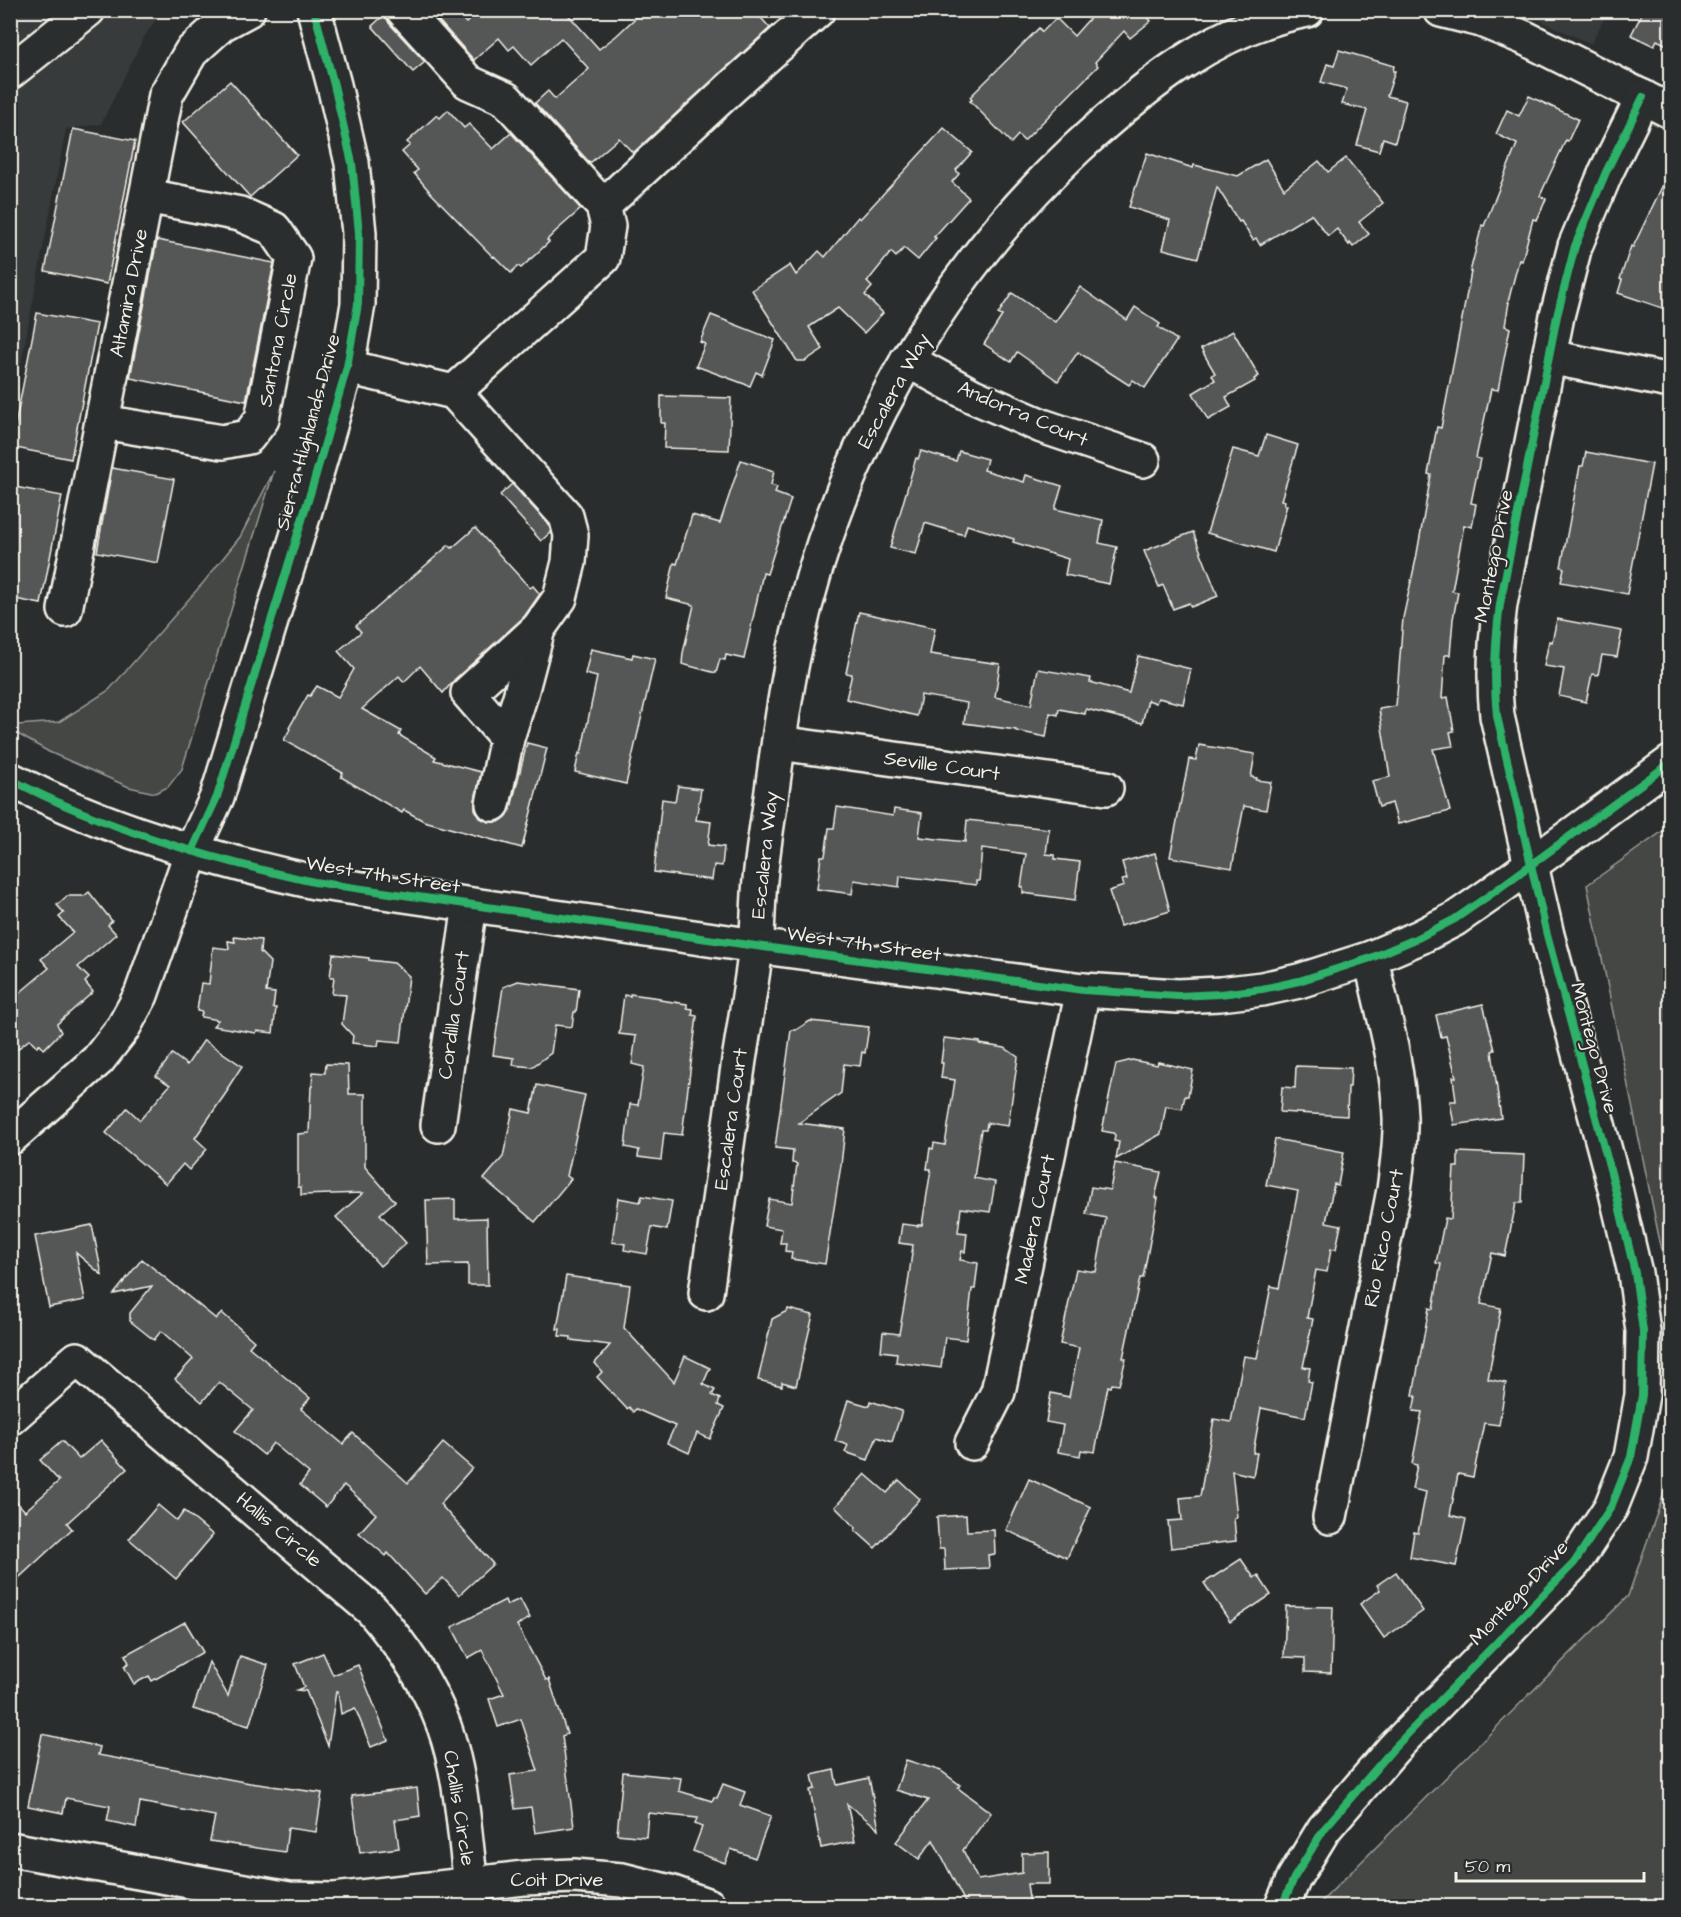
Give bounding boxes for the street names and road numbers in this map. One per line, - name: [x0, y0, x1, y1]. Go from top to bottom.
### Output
- street label: Altamira Drive: [103, 226, 155, 360]
- street label: Santona Circle: [251, 271, 305, 409]
- street label: Escalera Way: [851, 328, 938, 454]
- street label: Sierra Highlands Drive: [268, 331, 349, 534]
- street label: Andorra Court: [953, 374, 1093, 454]
- street label: Montego Drive: [1467, 487, 1522, 625]
- street label: Seville Court: [882, 744, 1002, 788]
- street label: Escalera Way: [744, 790, 787, 920]
- street label: West 7th Street: [304, 849, 462, 901]
- street label: West 7th Street: [785, 919, 943, 969]
- street label: Cordilla Court: [431, 949, 477, 1081]
- street label: Montego Drive: [1562, 979, 1625, 1117]
- street label: Escalera Court: [707, 1046, 755, 1192]
- street label: Madera Court: [1008, 1152, 1062, 1286]
- street label: Rio Rico Court: [1357, 1166, 1411, 1310]
- street label: Hallis Circle: [230, 1486, 328, 1574]
- street label: Montego Drive: [1463, 1534, 1576, 1652]
- street label: Challis Circle: [436, 1748, 482, 1868]
- street label: Coit Drive: [511, 1866, 604, 1894]

